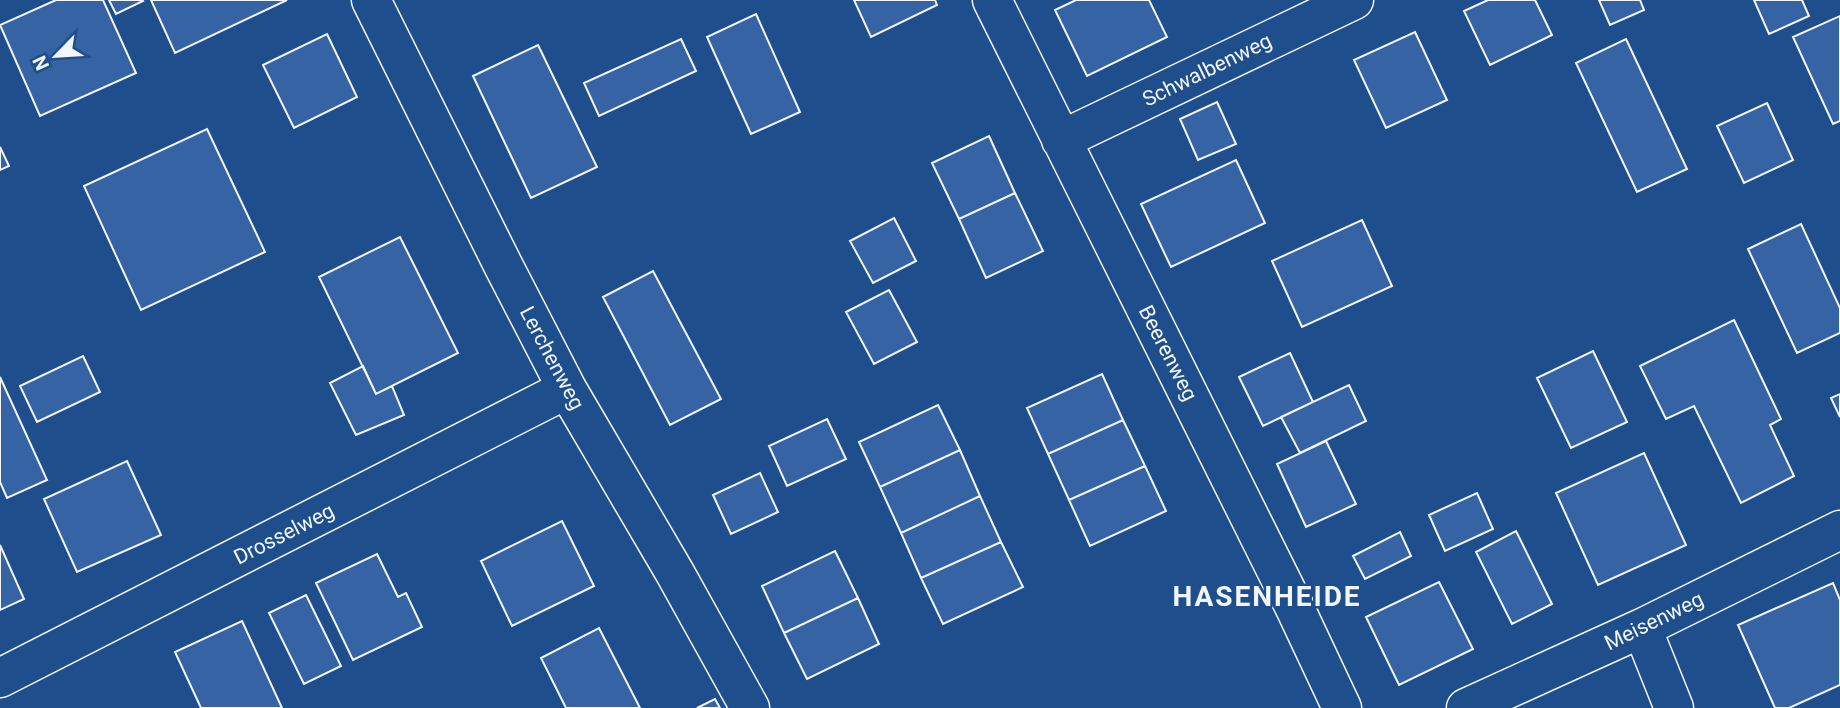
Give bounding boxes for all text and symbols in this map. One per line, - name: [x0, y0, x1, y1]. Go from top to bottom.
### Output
- north arrow: [21, 21, 91, 91]
- street label: Schwalbenweg: [1139, 28, 1275, 112]
- text: N: [28, 52, 54, 74]
- street label: Beerenweg: [1134, 301, 1202, 405]
- street label: Lerchenweg: [515, 302, 589, 414]
- street label: Drosselweg: [230, 498, 338, 570]
- district label: HASENHEIDE: [1172, 580, 1362, 613]
- street label: Meisenweg: [1601, 587, 1707, 655]

